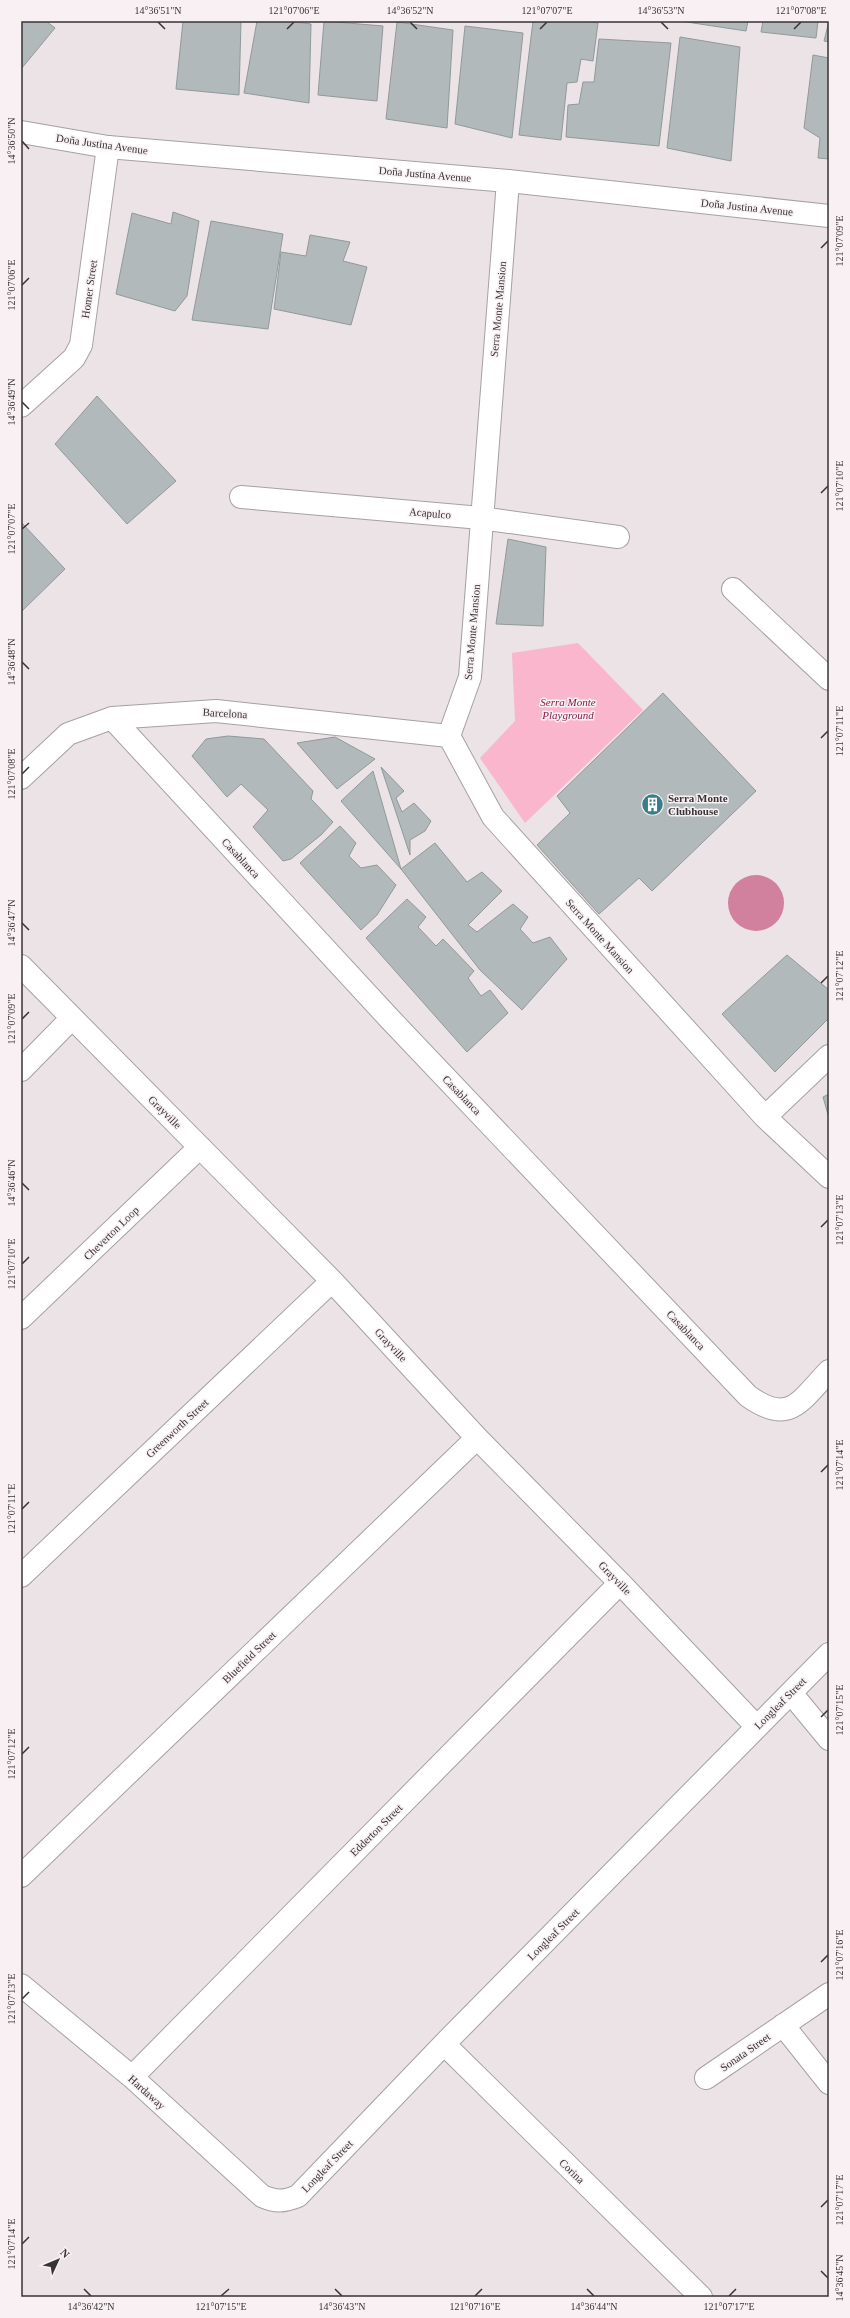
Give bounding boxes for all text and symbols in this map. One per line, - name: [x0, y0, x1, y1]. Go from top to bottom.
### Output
- text: 14°36'51"N: [134, 5, 182, 16]
- text: 121°07'06"E: [269, 5, 320, 16]
- text: 14°36'52"N: [386, 5, 434, 16]
- text: 121°07'07"E: [522, 5, 573, 16]
- text: 14°36'53"N: [637, 5, 685, 16]
- text: 121°07'08"E: [776, 5, 827, 16]
- text: 14°36'50"N: [6, 117, 17, 165]
- street label: Doña Justina Avenue: [55, 132, 149, 156]
- street label: Doña Justina Avenue: [378, 164, 472, 184]
- street label: Doña Justina Avenue: [700, 196, 794, 218]
- text: 121°07'09"E: [834, 216, 845, 267]
- street label: Homer Street: [79, 259, 99, 319]
- text: 121°07'06"E: [6, 260, 17, 311]
- street label: Serra Monte Mansion: [488, 260, 508, 357]
- text: 14°36'49"N: [6, 378, 17, 426]
- text: 121°07'10"E: [834, 461, 845, 512]
- text: 121°07'07"E: [6, 504, 17, 555]
- street label: Acapulco: [408, 505, 452, 521]
- street label: Serra Monte Mansion: [462, 583, 482, 680]
- text: 14°36'48"N: [6, 638, 17, 686]
- park label: Serra Monte Playground: [540, 696, 596, 721]
- street label: Barcelona: [202, 706, 248, 720]
- text: 121°07'11"E: [834, 706, 845, 756]
- text: 121°07'08"E: [6, 749, 17, 800]
- building icon: Serra Monte Clubhouse: [639, 791, 665, 817]
- place label: Serra Monte Clubhouse: [668, 792, 728, 817]
- street label: Casablanca: [220, 836, 263, 880]
- street label: Serra Monte Mansion: [563, 896, 637, 976]
- text: 14°36'47"N: [6, 899, 17, 947]
- text: 121°07'12"E: [834, 951, 845, 1002]
- text: 121°07'09"E: [6, 994, 17, 1045]
- street label: Casablanca: [440, 1073, 484, 1117]
- street label: Grayville: [146, 1093, 184, 1131]
- text: 14°36'46"N: [6, 1159, 17, 1207]
- text: 121°07'13"E: [834, 1195, 845, 1246]
- street label: Cheverton Loop: [81, 1203, 141, 1262]
- text: 121°07'10"E: [6, 1239, 17, 1290]
- street label: Casablanca: [664, 1308, 708, 1352]
- street label: Grayville: [372, 1326, 410, 1364]
- street label: Greenworth Street: [143, 1396, 211, 1460]
- text: 121°07'14"E: [834, 1440, 845, 1491]
- text: 121°07'11"E: [6, 1484, 17, 1534]
- street label: Grayville: [596, 1559, 634, 1597]
- street label: Bluefield Street: [220, 1629, 278, 1685]
- street label: Longleaf Street: [752, 1675, 808, 1731]
- text: 121°07'15"E: [834, 1685, 845, 1736]
- text: 121°07'12"E: [6, 1729, 17, 1780]
- street label: Edderton Street: [347, 1801, 405, 1859]
- street label: Longleaf Street: [525, 1906, 581, 1962]
- text: 121°07'16"E: [834, 1930, 845, 1981]
- text: 121°07'13"E: [6, 1974, 17, 2025]
- street label: Sonata Street: [718, 2030, 772, 2074]
- street label: Hardaway: [126, 2072, 168, 2112]
- street label: Longleaf Street: [299, 2137, 355, 2195]
- street label: Corina: [557, 2156, 587, 2186]
- text: 121°07'17"E: [834, 2175, 845, 2226]
- text: 121°07'14"E: [6, 2219, 17, 2270]
- north arrow: [38, 2240, 78, 2280]
- text: N: [58, 2246, 72, 2260]
- text: 14°36'45"N: [834, 2254, 845, 2302]
- text: 14°36'42"N: [67, 2301, 115, 2312]
- text: 121°07'15"E: [196, 2301, 247, 2312]
- text: 14°36'43"N: [318, 2301, 366, 2312]
- text: 121°07'16"E: [450, 2301, 501, 2312]
- text: 14°36'44"N: [570, 2301, 618, 2312]
- text: 121°07'17"E: [704, 2301, 755, 2312]

